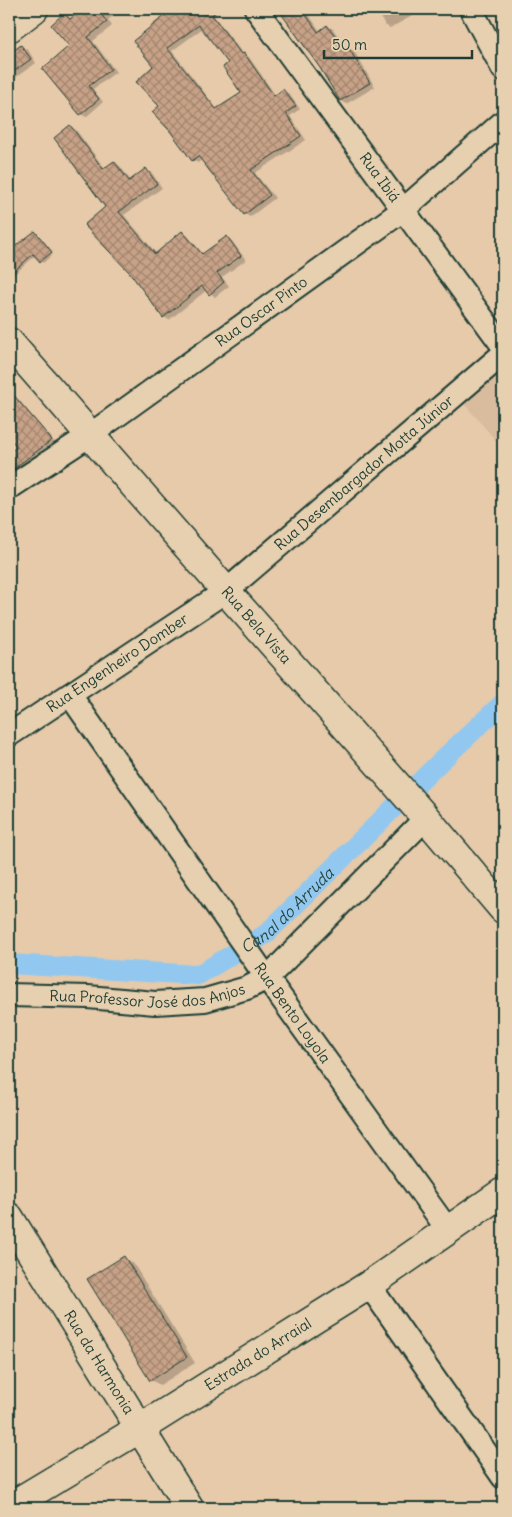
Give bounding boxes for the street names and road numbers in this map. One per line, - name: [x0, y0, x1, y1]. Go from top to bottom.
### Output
- street label: Rua Ibiá: [355, 149, 405, 206]
- street label: Rua Oscar Pinto: [211, 272, 311, 351]
- street label: Rua Desembargador Motta Júnior: [270, 391, 457, 554]
- street label: Rua Bela Vista: [217, 582, 296, 668]
- street label: Rua Engenheiro Domber: [43, 609, 191, 716]
- street label: Rua Bento Loyola: [250, 959, 335, 1067]
- street label: Rua Professor José dos Anjos: [49, 979, 247, 1012]
- street label: Rua da Harmonia: [60, 1307, 139, 1418]
- street label: Estrada do Arraial: [201, 1313, 315, 1395]

